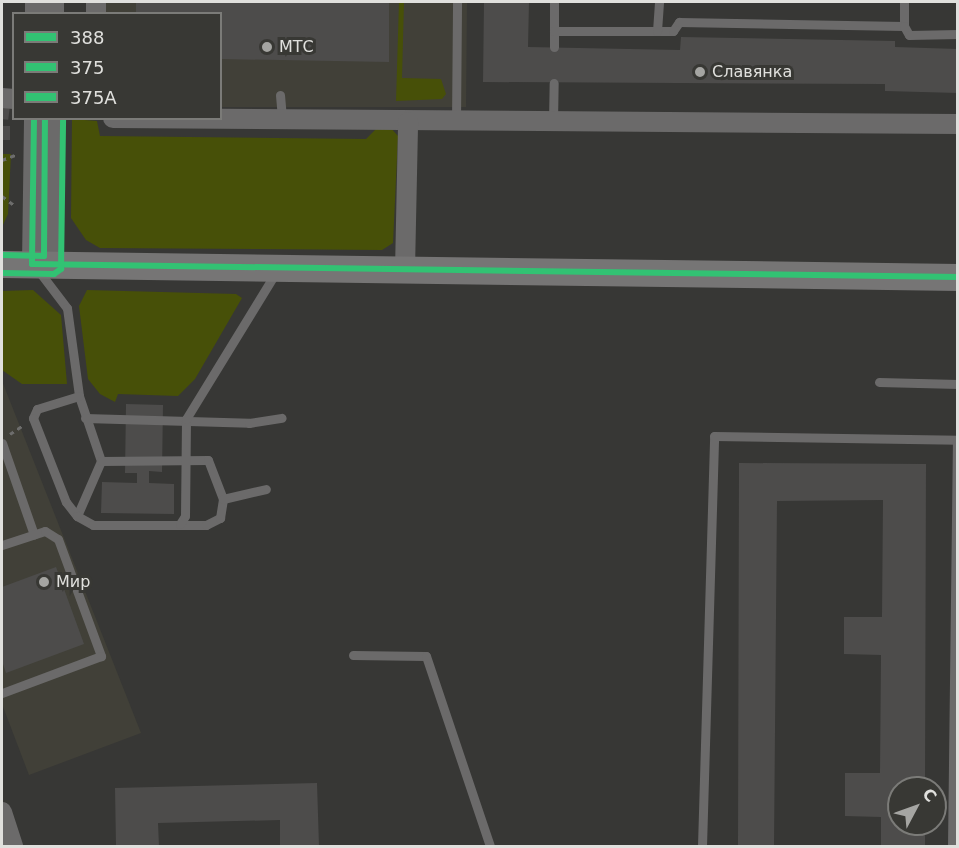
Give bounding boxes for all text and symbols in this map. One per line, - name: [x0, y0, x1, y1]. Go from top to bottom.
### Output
- legend: [12, 12, 222, 120]
- text: 388: [70, 27, 104, 48]
- place label: МТС: [279, 37, 314, 57]
- marker: МТС: [260, 40, 274, 54]
- text: 375: [70, 57, 104, 78]
- place label: Славянка: [712, 62, 792, 82]
- marker: Славянка: [693, 65, 707, 79]
- text: 375А: [70, 87, 117, 108]
- place label: Мир: [56, 572, 90, 592]
- marker: Мир: [37, 575, 51, 589]
- north arrow: [887, 776, 947, 836]
- text: С: [918, 785, 940, 806]

